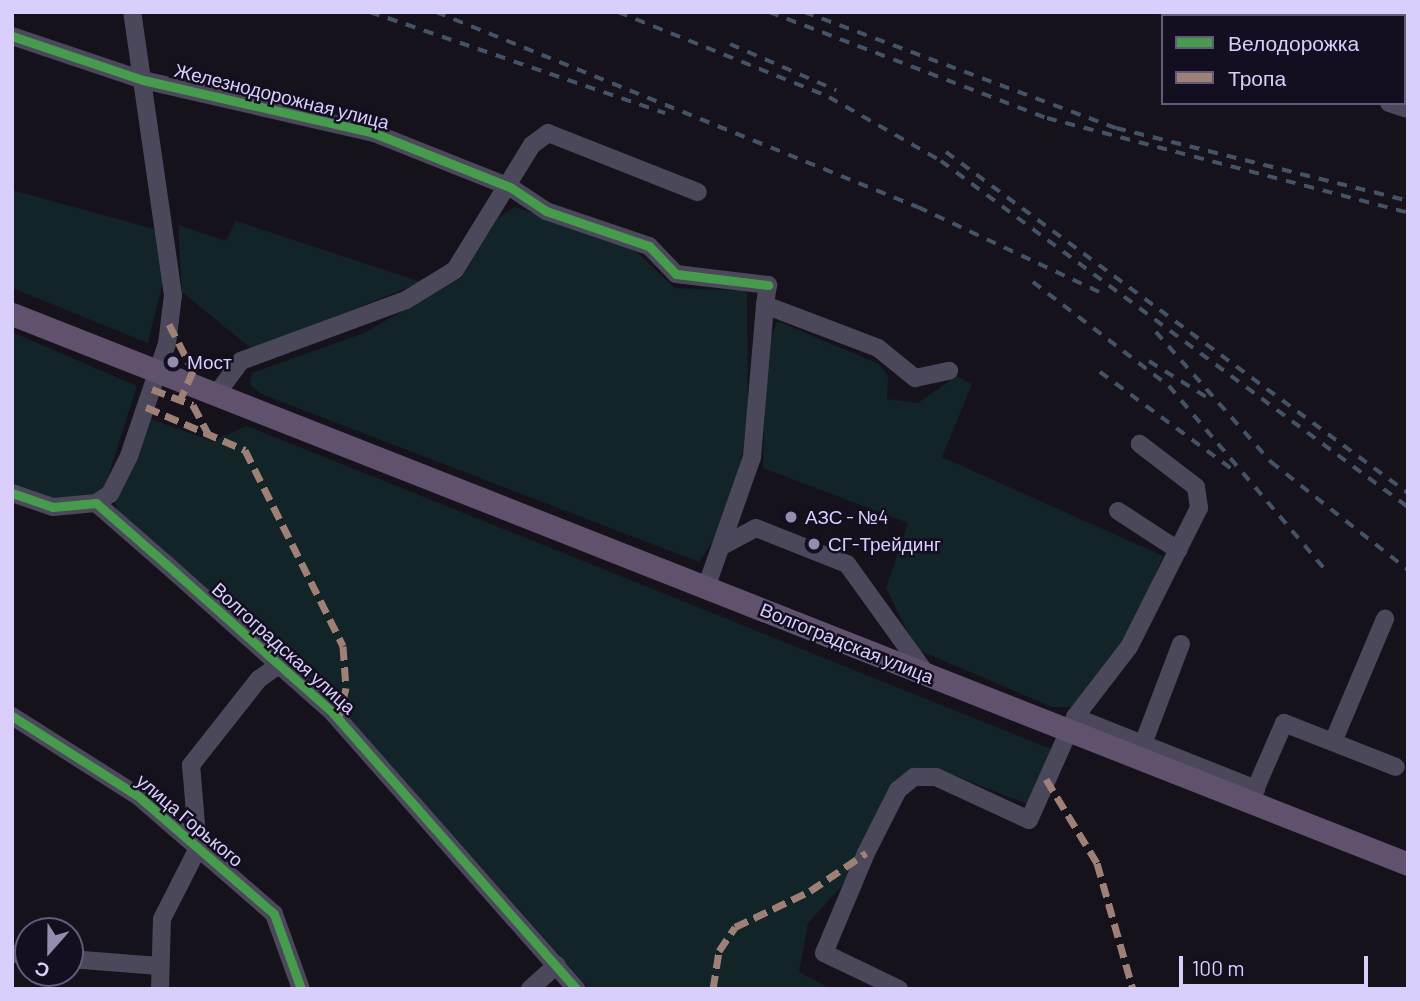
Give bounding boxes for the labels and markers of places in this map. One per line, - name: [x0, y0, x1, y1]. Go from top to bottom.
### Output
- place label: Мост: [187, 351, 232, 373]
- marker: Мост: [165, 354, 181, 370]
- place label: АЗС - №4: [805, 506, 888, 528]
- marker: АЗС - №4: [783, 509, 799, 525]
- place label: СГ-Трейдинг: [828, 533, 941, 555]
- marker: СГ-Трейдинг: [806, 536, 822, 552]

